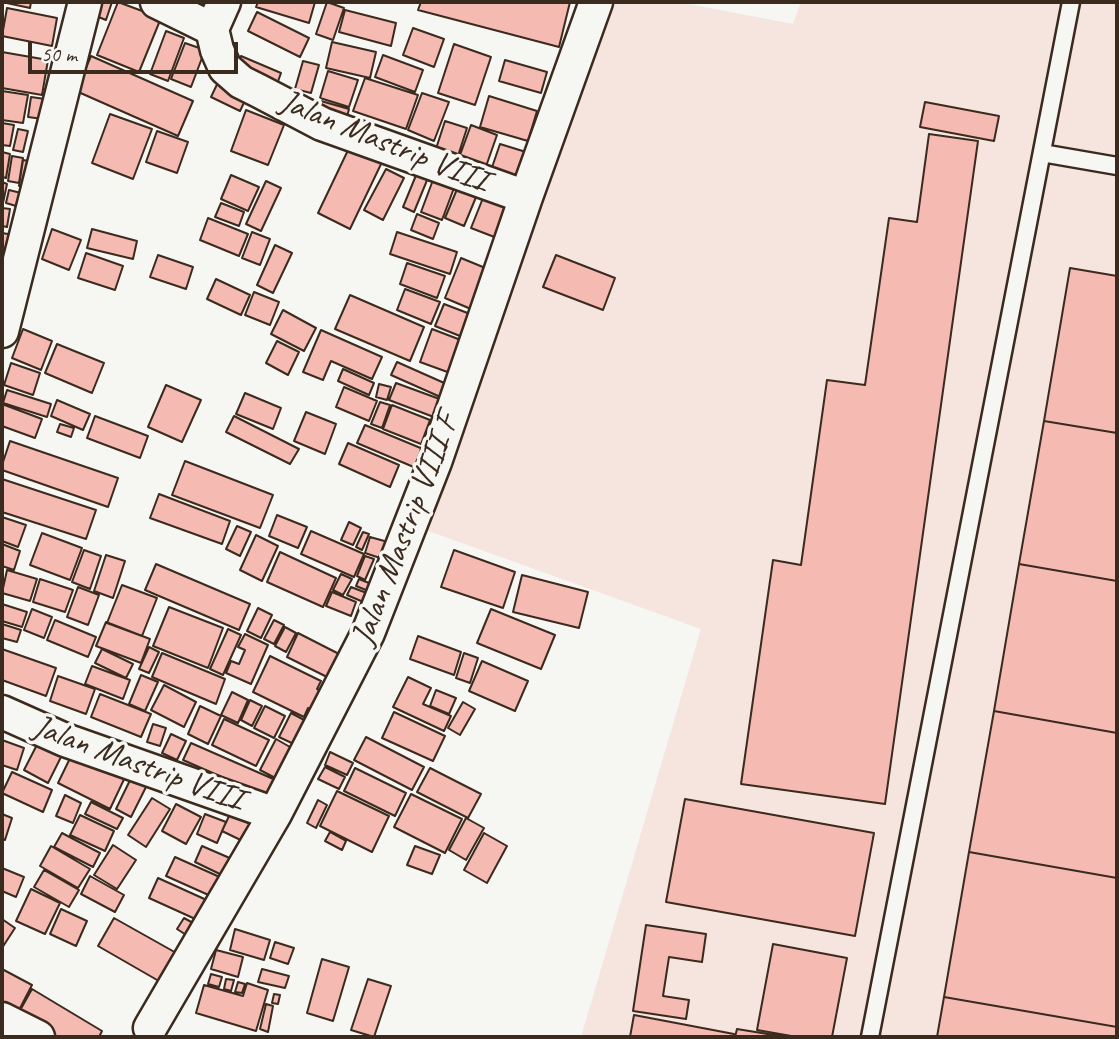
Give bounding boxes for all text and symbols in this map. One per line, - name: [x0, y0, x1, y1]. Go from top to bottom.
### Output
- scale bar: [32, 28, 242, 72]
- text: 50 m: [41, 41, 77, 67]
- street label: Jalan Mastrip VIII: [274, 82, 494, 202]
- street label: Jalan Mastrip VIII F: [344, 409, 468, 651]
- street label: Jalan Mastrip VIII: [27, 708, 249, 820]

